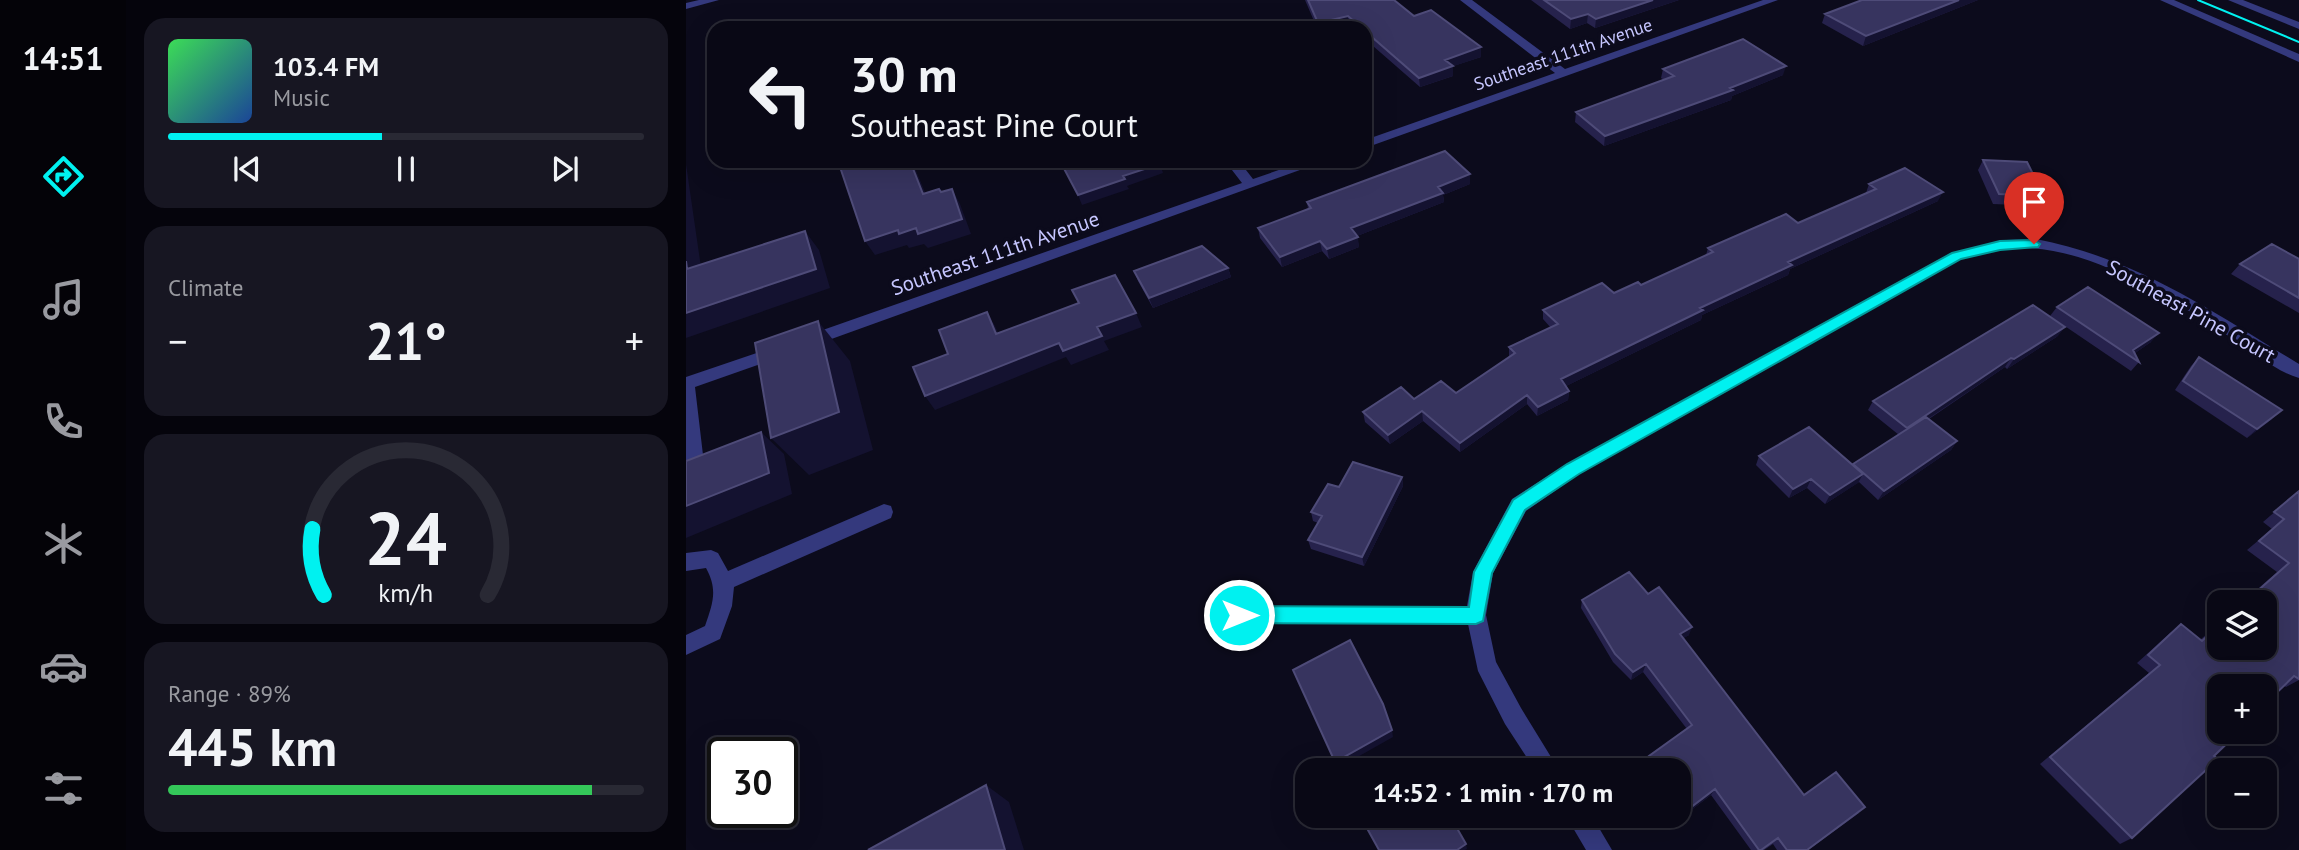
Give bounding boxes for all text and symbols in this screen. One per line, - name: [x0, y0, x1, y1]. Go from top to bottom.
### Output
- street label: Southeast 111th Avenue: [1471, 13, 1655, 95]
- text: 14:51: [22, 37, 104, 79]
- text: 30 m: [850, 42, 957, 106]
- icon: left: [735, 49, 826, 140]
- text: 103.4 FM: [273, 50, 379, 83]
- text: Music: [273, 83, 330, 112]
- text: Southeast Pine Court: [850, 104, 1138, 146]
- icon: previous: [228, 150, 266, 188]
- icon: pause: [387, 150, 425, 188]
- icon: next: [546, 150, 584, 188]
- icon: directions: [39, 152, 88, 201]
- pin: [2004, 172, 2064, 244]
- icon: arrive: [2015, 183, 2053, 221]
- street label: Southeast 111th Avenue: [887, 205, 1103, 301]
- street label: Southeast Pine Court: [2102, 253, 2280, 369]
- text: Climate: [168, 273, 243, 302]
- icon: music: [39, 275, 88, 324]
- text: 21°: [365, 307, 447, 374]
- text: −: [168, 316, 187, 365]
- text: +: [625, 316, 644, 365]
- icon: phone: [39, 397, 88, 446]
- text: 24: [365, 491, 447, 585]
- icon: climate: [39, 519, 88, 568]
- text: km/h: [379, 577, 433, 609]
- position arrow: [1202, 578, 1276, 652]
- map controls: [2207, 590, 2277, 828]
- button: layers: [2207, 590, 2277, 660]
- icon: car: [39, 642, 88, 691]
- button: +: [2207, 674, 2277, 744]
- text: Range · 89%: [168, 679, 291, 708]
- text: 445 km: [168, 713, 337, 780]
- speed limit sign: 30: [707, 737, 798, 828]
- button: −: [2207, 758, 2277, 828]
- icon: filters: [39, 764, 88, 813]
- text: 14:52 · 1 min · 170 m: [1373, 776, 1613, 809]

